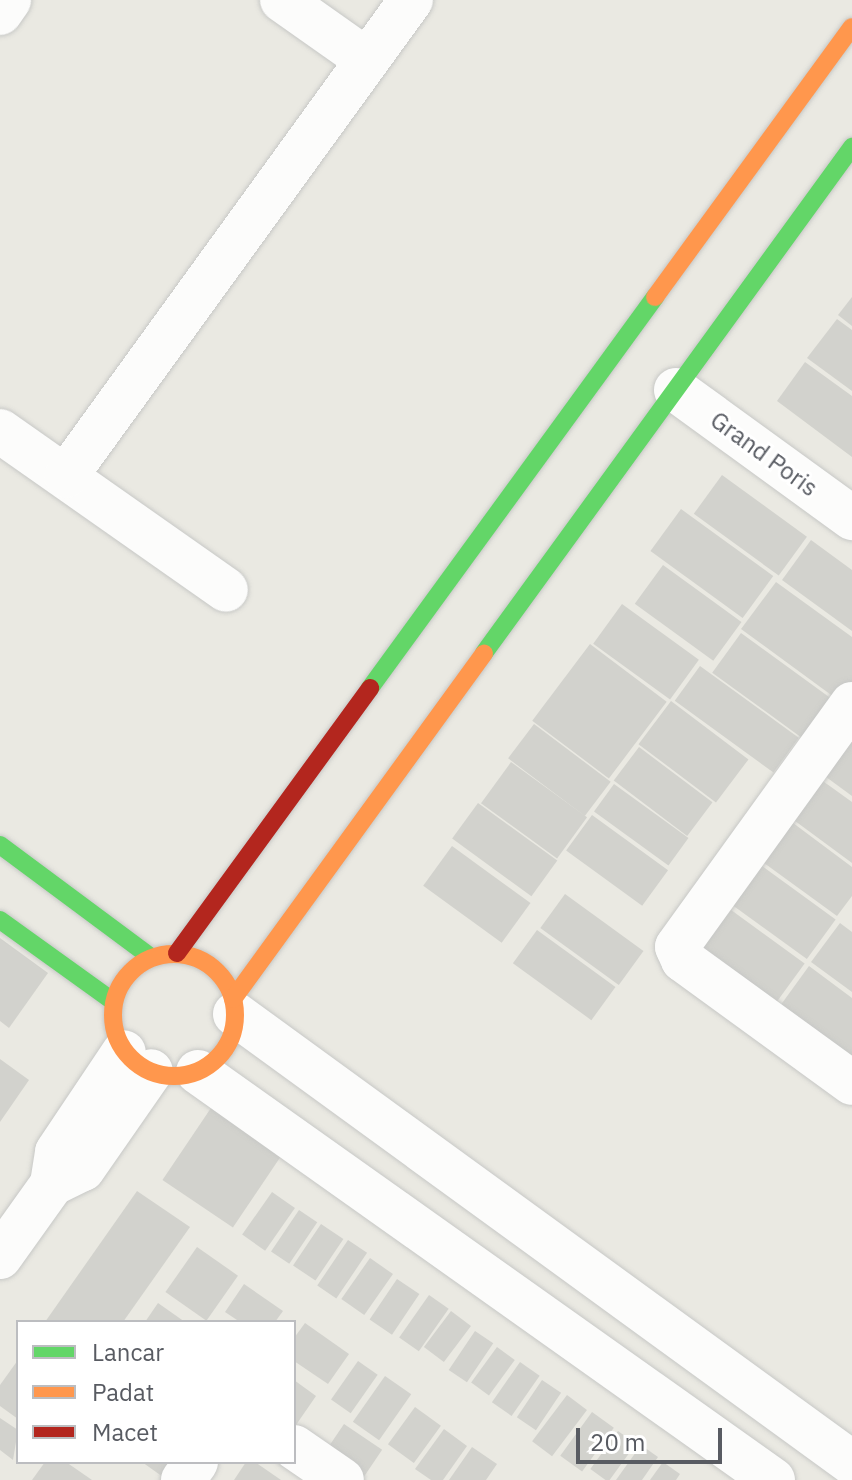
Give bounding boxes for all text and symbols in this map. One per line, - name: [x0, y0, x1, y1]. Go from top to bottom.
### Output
- street label: Grand Poris: [705, 405, 823, 503]
- legend: [16, 1320, 296, 1464]
- text: Lancar: [92, 1336, 164, 1368]
- text: Padat: [92, 1376, 154, 1408]
- scale bar: [580, 1412, 726, 1462]
- text: Macet: [92, 1416, 158, 1448]
- text: 20 m: [590, 1426, 645, 1458]

